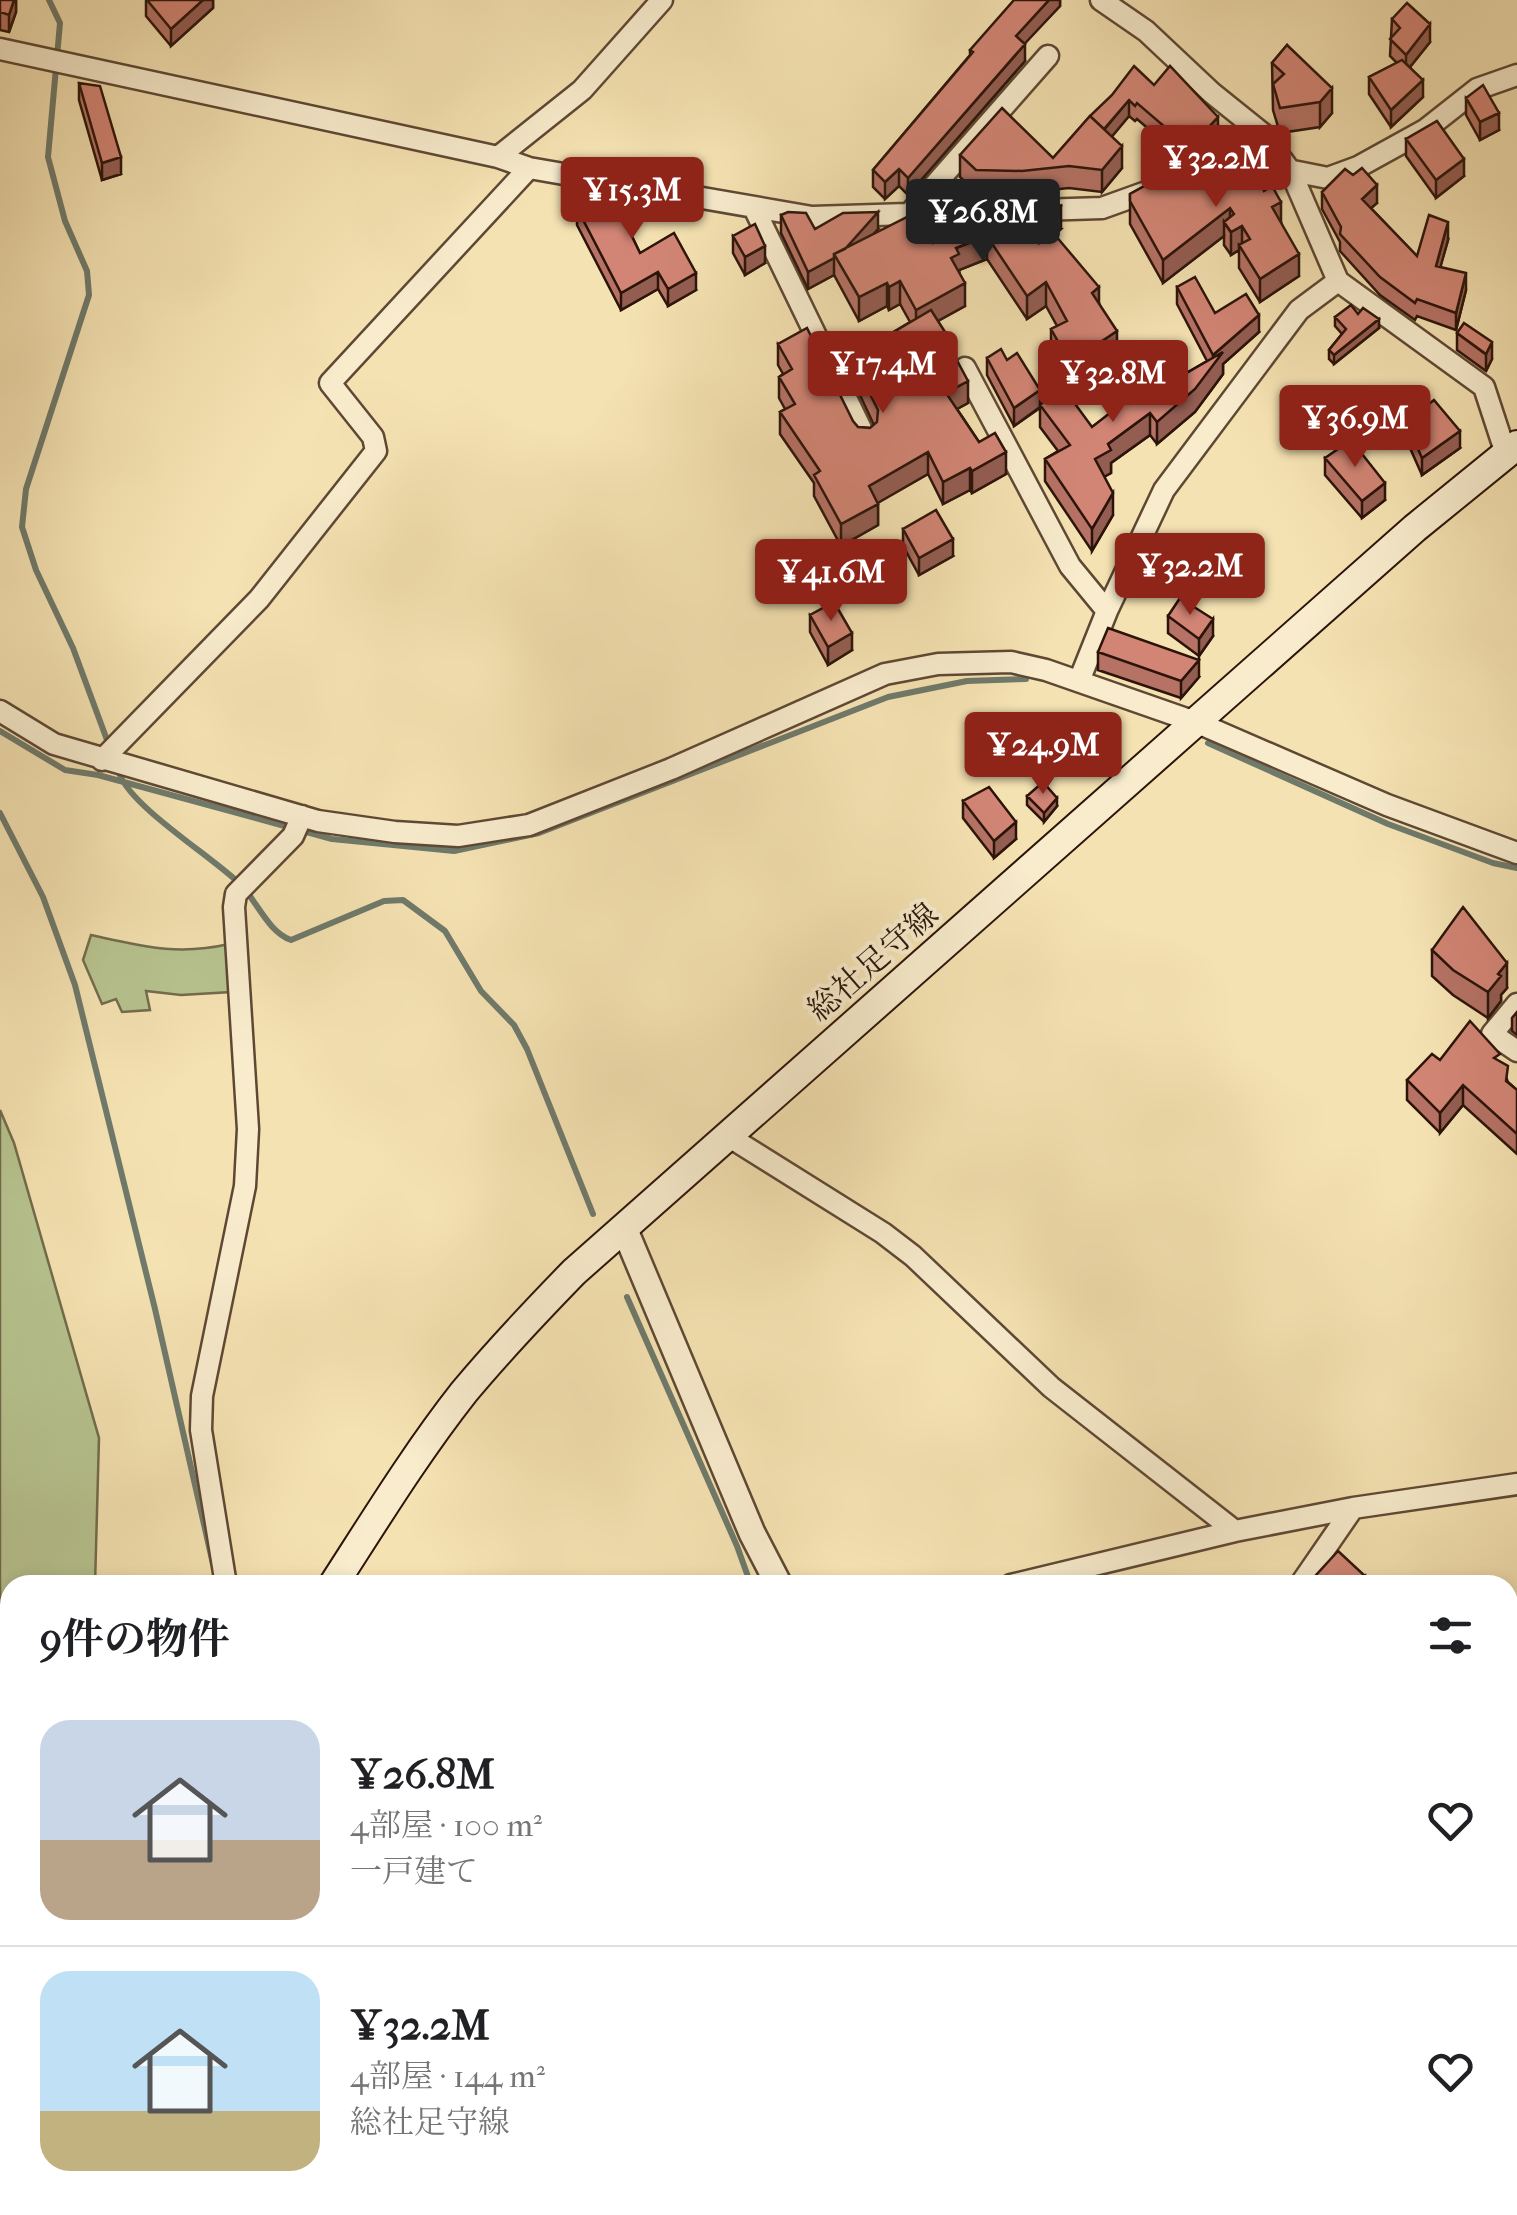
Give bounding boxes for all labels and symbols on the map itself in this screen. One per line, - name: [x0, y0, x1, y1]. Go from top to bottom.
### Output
- pin: ¥32.2M: [1135, 125, 1297, 210]
- pin: ¥15.3M: [551, 157, 713, 242]
- pin: ¥26.8M: [902, 179, 1064, 264]
- pin: ¥17.4M: [802, 331, 964, 416]
- pin: ¥32.8M: [1032, 340, 1194, 425]
- pin: ¥36.9M: [1274, 385, 1436, 470]
- pin: ¥32.2M: [1109, 533, 1271, 618]
- pin: ¥41.6M: [750, 539, 912, 624]
- pin: ¥24.9M: [962, 712, 1124, 797]
- street label: 総社足守線: [800, 896, 946, 1028]

